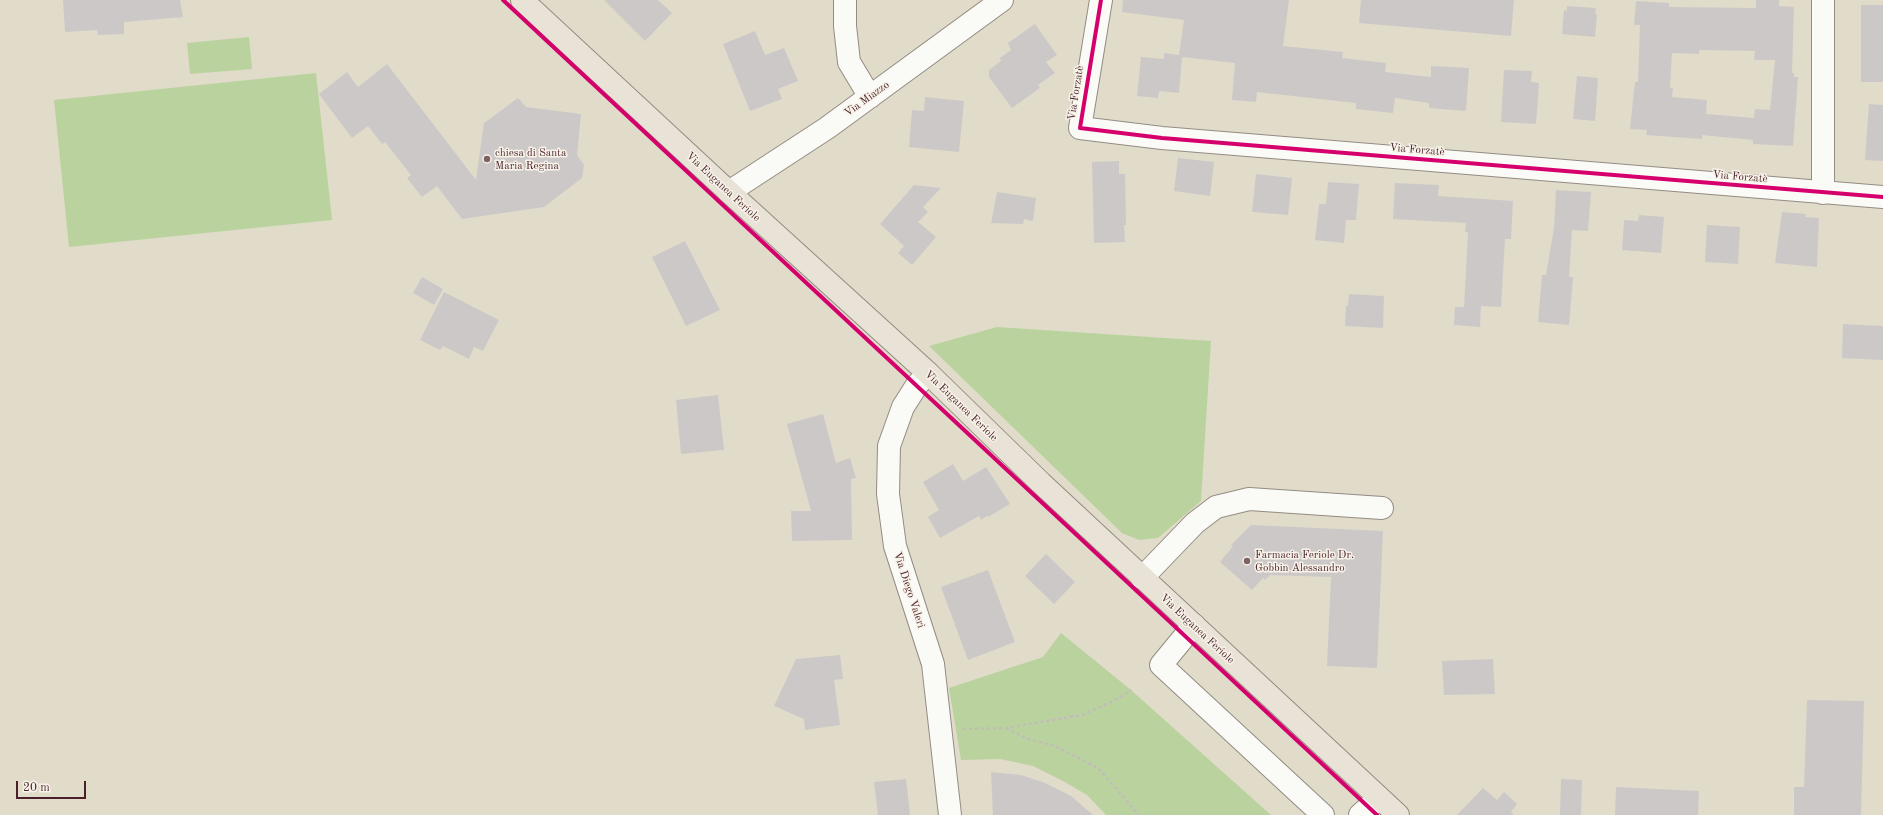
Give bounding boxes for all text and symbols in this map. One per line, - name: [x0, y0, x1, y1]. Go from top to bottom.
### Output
- street label: Via Forzatè: [1065, 65, 1087, 121]
- street label: Via Miazzo: [842, 78, 892, 120]
- street label: Via Forzatè: [1389, 141, 1445, 159]
- place label: chiesa di Santa Maria Regina: [495, 146, 566, 172]
- street label: Via Euganea Feriole: [683, 149, 763, 225]
- marker: chiesa di Santa Maria Regina: [482, 154, 492, 164]
- street label: Via Forzatè: [1712, 168, 1768, 186]
- street label: Via Euganea Feriole: [922, 368, 1000, 444]
- place label: Farmacia Feriole Dr. Gobbin Alessandro: [1255, 548, 1354, 574]
- street label: Via Diego Valeri: [890, 550, 928, 630]
- marker: Farmacia Feriole Dr. Gobbin Alessandro: [1242, 556, 1252, 566]
- street label: Via Euganea Feriole: [1157, 591, 1237, 667]
- scale bar: [18, 773, 88, 799]
- text: 20 m: [23, 782, 50, 794]

